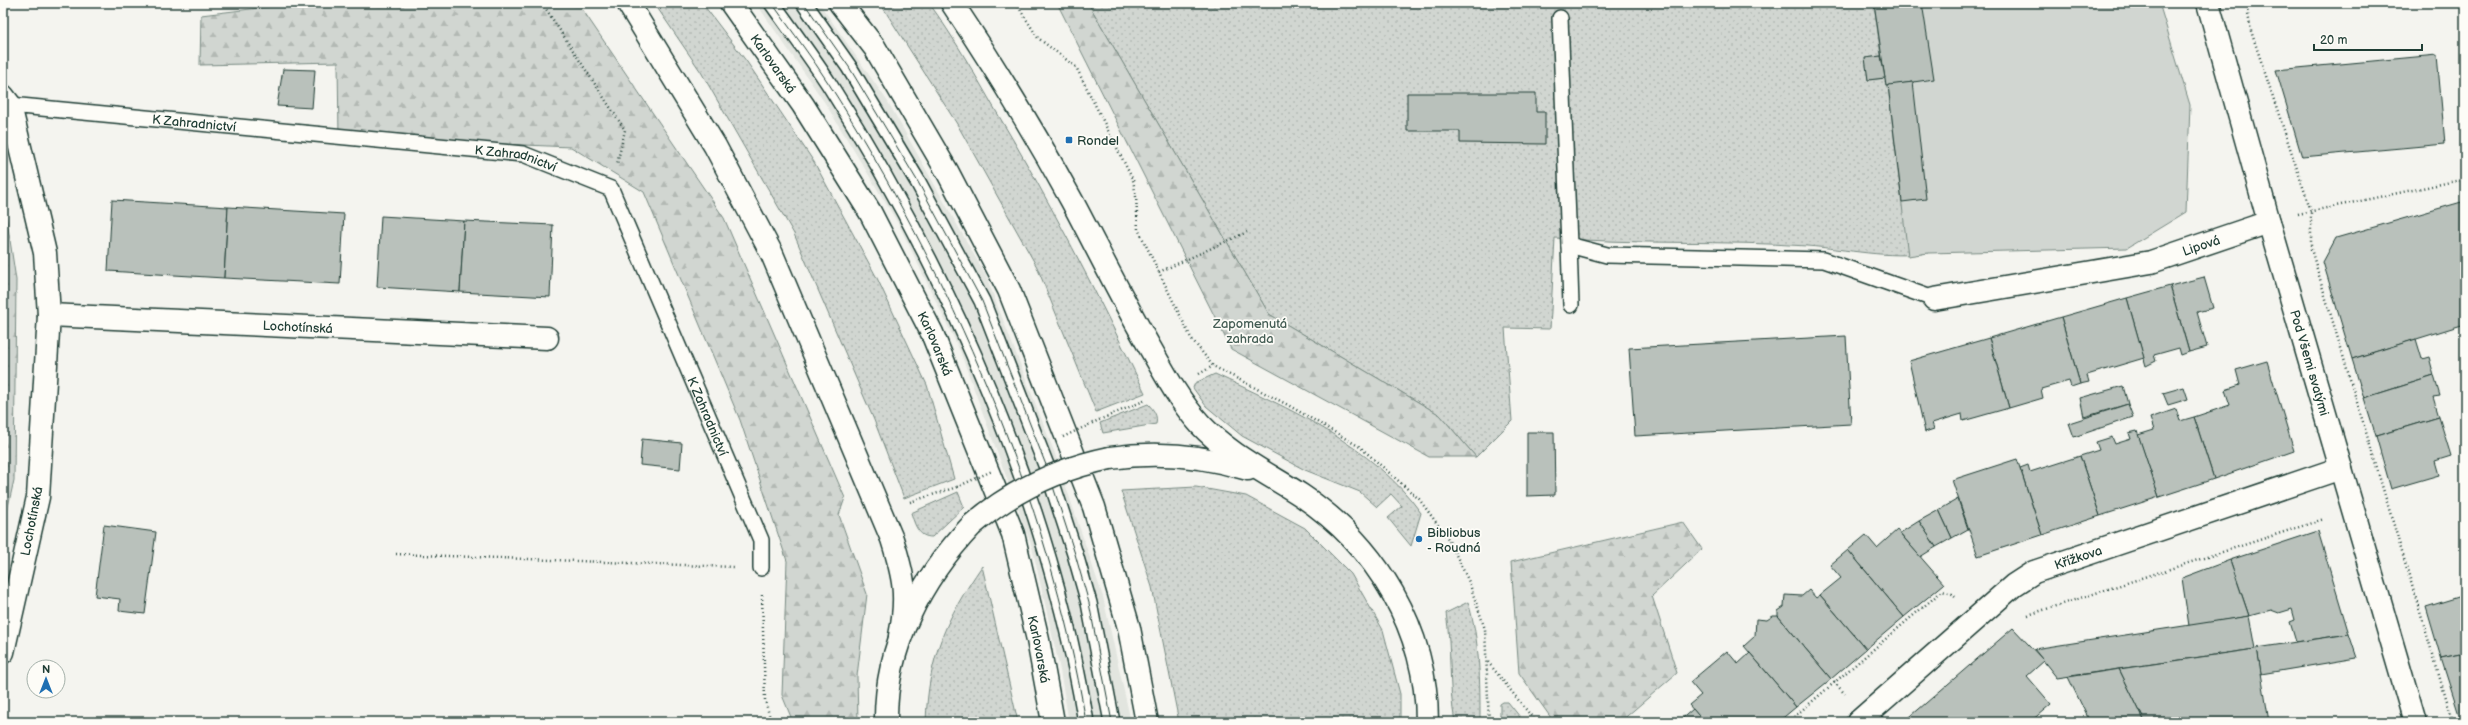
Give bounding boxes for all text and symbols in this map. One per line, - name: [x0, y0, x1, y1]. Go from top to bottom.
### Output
- scale bar: [2314, 26, 2422, 52]
- street label: Karlovarská: [747, 31, 799, 97]
- text: 20 m: [2320, 33, 2347, 48]
- street label: K Zahradnictví: [151, 112, 238, 136]
- place label: Rondel: [1077, 133, 1119, 149]
- marker: Rondel: [1064, 135, 1074, 145]
- street label: K Zahradnictví: [474, 142, 560, 176]
- street label: Lipová: [2180, 232, 2222, 260]
- street label: Pod Všemi svatými: [2286, 308, 2332, 418]
- street label: Karlovarská: [913, 309, 955, 378]
- park label: Zapomenutá zahrada: [1212, 316, 1287, 347]
- street label: Lochotínská: [262, 318, 333, 337]
- street label: K Zahradnictví: [683, 375, 731, 459]
- street label: Lochotínská: [17, 485, 47, 557]
- place label: Bibliobus - Roudná: [1427, 525, 1481, 556]
- marker: Bibliobus - Roudná: [1414, 534, 1424, 544]
- street label: Křížkova: [2052, 543, 2104, 574]
- street label: Karlovarská: [1024, 614, 1053, 685]
- north arrow: [26, 659, 66, 699]
- text: N: [42, 663, 50, 676]

